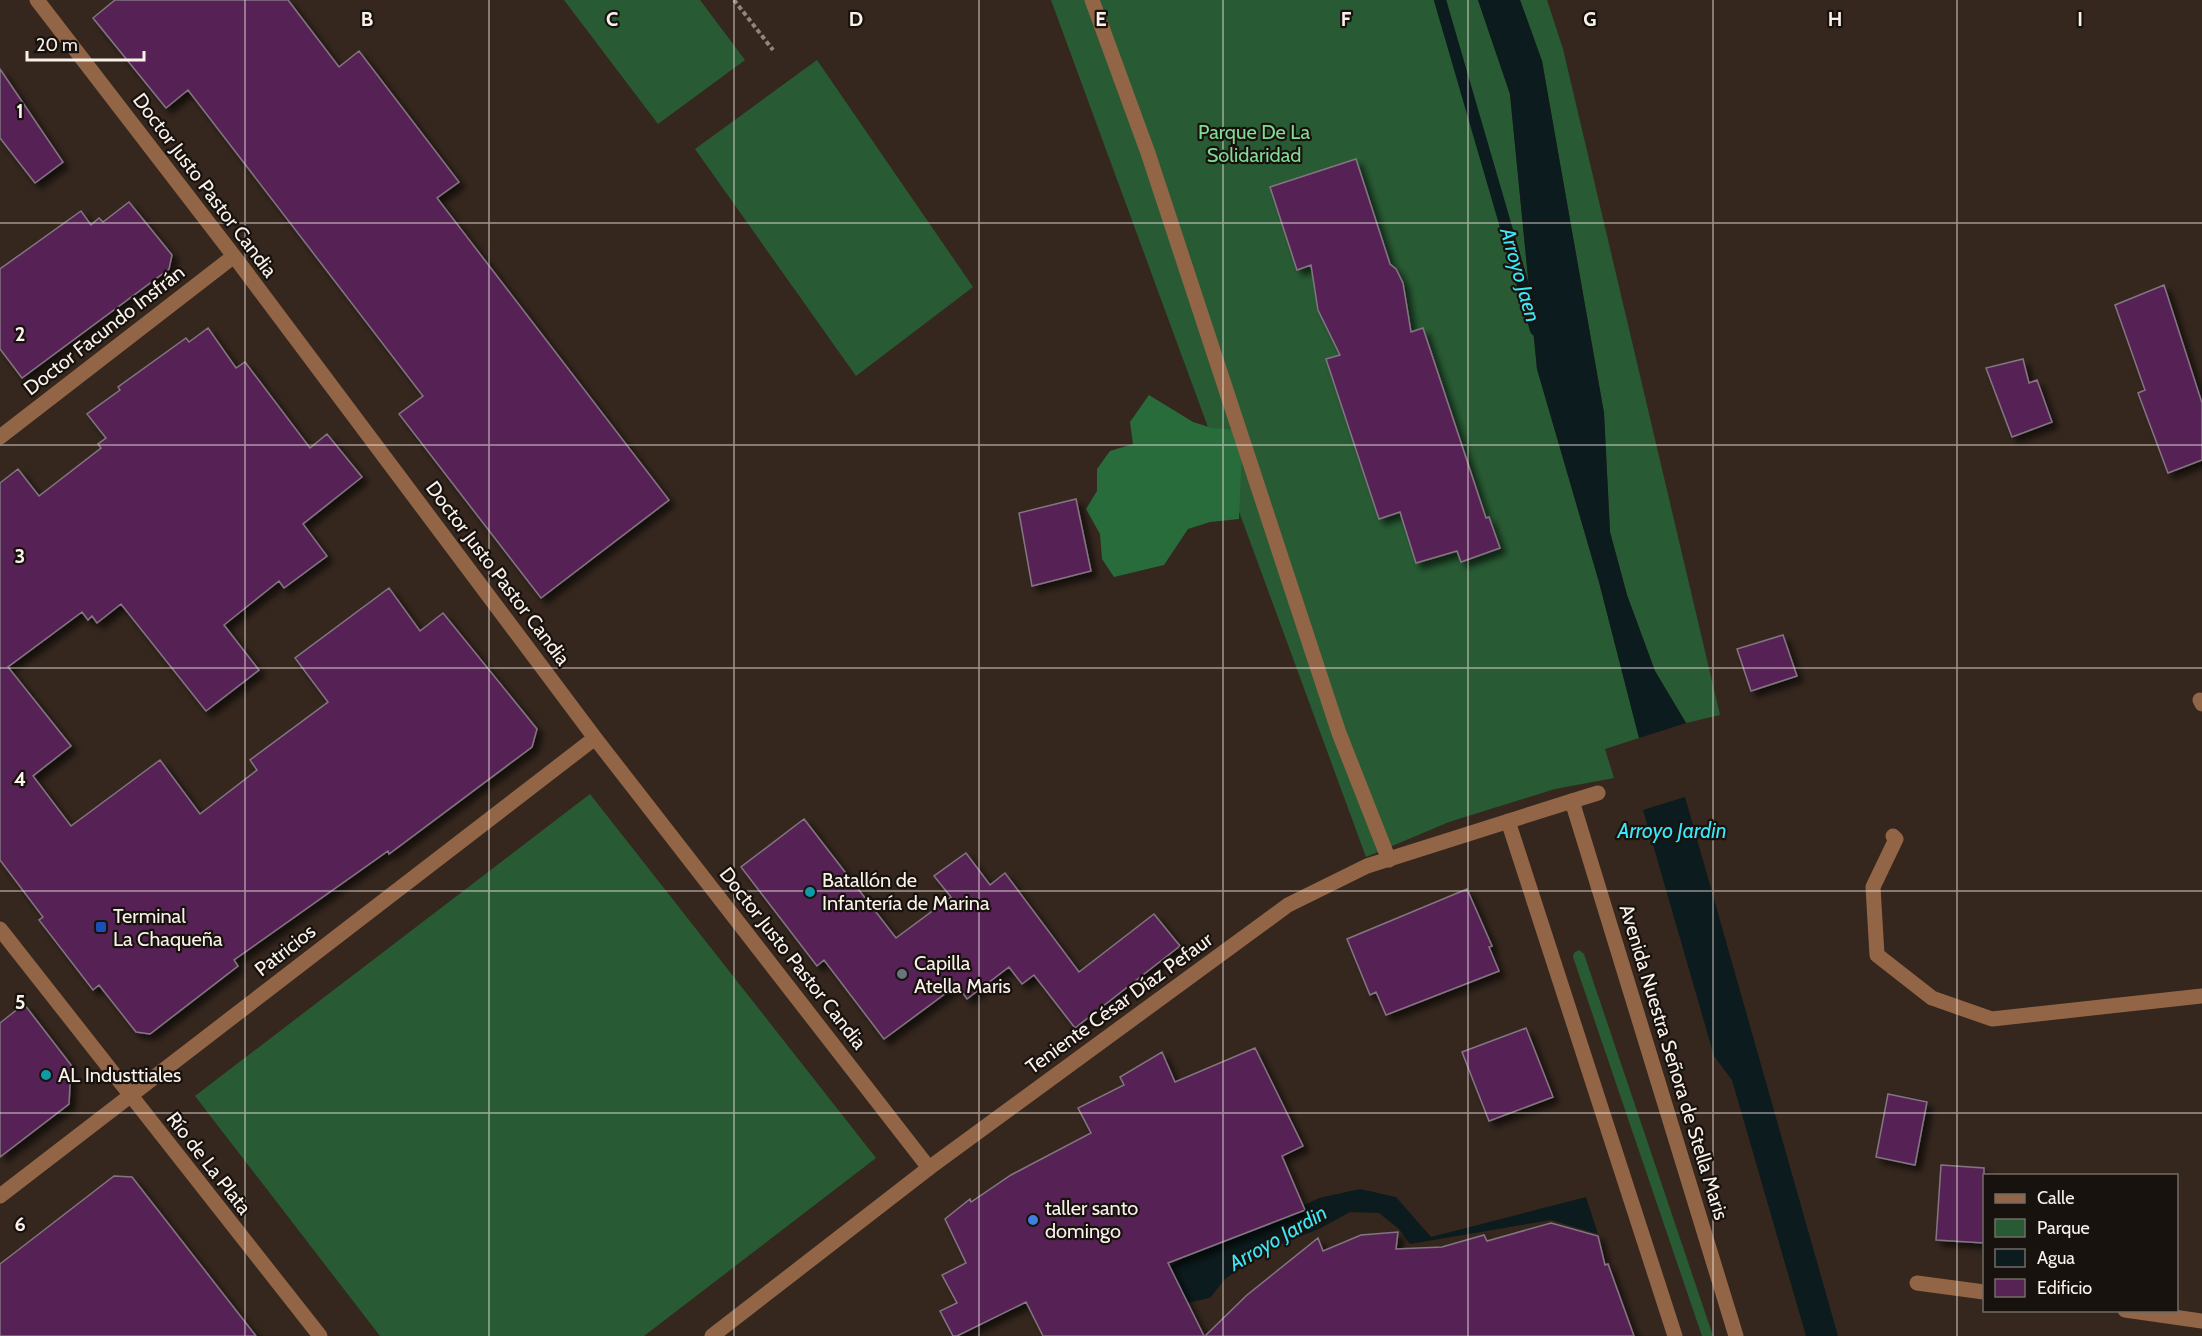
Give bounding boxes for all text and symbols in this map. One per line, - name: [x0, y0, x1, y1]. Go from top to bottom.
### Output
- text: B: [361, 7, 373, 31]
- text: C: [606, 7, 618, 31]
- text: D: [849, 7, 863, 31]
- text: E: [1095, 7, 1107, 31]
- text: F: [1341, 7, 1352, 31]
- text: G: [1583, 7, 1597, 31]
- text: H: [1828, 7, 1842, 31]
- text: I: [2077, 7, 2083, 31]
- scale bar: [27, 24, 144, 62]
- text: 20 m: [36, 34, 78, 56]
- street label: Doctor Justo Pastor Candia: [128, 88, 282, 282]
- text: 1: [16, 99, 24, 123]
- park label: Parque De La Solidaridad: [1198, 120, 1310, 167]
- water label: Arroyo Jaen: [1495, 224, 1546, 325]
- street label: Doctor Facundo Insfrán: [19, 260, 189, 400]
- text: 2: [15, 322, 25, 346]
- street label: Doctor Justo Pastor Candia: [421, 476, 575, 670]
- text: 3: [15, 544, 25, 568]
- text: 4: [14, 767, 26, 791]
- water label: Arroyo Jardin: [1616, 818, 1727, 843]
- street label: Doctor Justo Pastor Candia: [714, 862, 872, 1054]
- place label: Batallón de Infantería de Marina: [822, 868, 990, 915]
- marker: Batallón de Infantería de Marina: [803, 885, 817, 899]
- street label: Avenida Nuestra Señora de Stella Maris: [1614, 901, 1734, 1223]
- place label: Terminal La Chaqueña: [113, 904, 223, 951]
- street label: Patricios: [250, 919, 320, 981]
- marker: Terminal La Chaqueña: [94, 920, 108, 934]
- street label: Teniente César Díaz Pefaur: [1021, 927, 1218, 1079]
- place label: Capilla Atella Maris: [914, 951, 1011, 998]
- marker: Capilla Atella Maris: [895, 967, 909, 981]
- text: 5: [15, 990, 25, 1014]
- place label: AL Industtiales: [58, 1063, 181, 1087]
- marker: AL Industtiales: [39, 1068, 53, 1082]
- street label: Río de La Plata: [162, 1107, 257, 1219]
- legend: [1983, 1174, 2178, 1312]
- text: Calle: [2037, 1187, 2074, 1209]
- place label: taller santo domingo: [1045, 1196, 1138, 1243]
- water label: Arroyo Jardin: [1223, 1199, 1331, 1276]
- text: 6: [14, 1212, 26, 1236]
- marker: taller santo domingo: [1026, 1213, 1040, 1227]
- text: Parque: [2037, 1217, 2090, 1239]
- text: Agua: [2037, 1247, 2075, 1269]
- text: Edificio: [2037, 1277, 2092, 1299]

